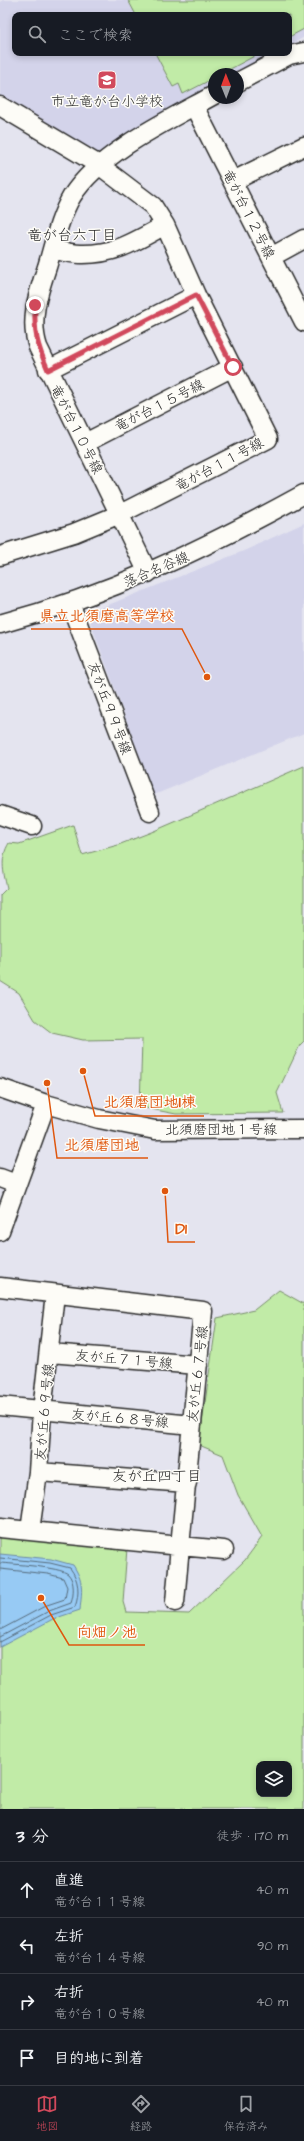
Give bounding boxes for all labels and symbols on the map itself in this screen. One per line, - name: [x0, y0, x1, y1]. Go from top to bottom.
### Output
- north arrow: [208, 68, 244, 104]
- school or university icon: 市立竜が台小学校: [96, 69, 118, 91]
- place label: 市立竜が台小学校: [51, 92, 163, 112]
- street label: 竜が台１２号線: [217, 166, 279, 263]
- district label: 竜が台六丁目: [27, 225, 117, 246]
- route end: [26, 296, 44, 314]
- route start: [224, 358, 242, 376]
- street label: 竜が台１５号線: [111, 375, 208, 437]
- street label: 竜が台１０号線: [45, 381, 107, 478]
- street label: 竜が台１１号線: [172, 433, 267, 497]
- street label: 落合名谷線: [120, 547, 193, 593]
- callout: 県立北須磨高等学校: [31, 602, 182, 629]
- text: 県立北須磨高等学校: [39, 606, 175, 627]
- street label: 友が丘９９号線: [82, 659, 136, 758]
- callout: 北須磨団地I棟: [95, 1089, 204, 1116]
- text: 北須磨団地I棟: [104, 1092, 196, 1113]
- street label: 北須磨団地１号線: [165, 1120, 277, 1140]
- callout: 北須磨団地: [57, 1131, 148, 1158]
- text: 北須磨団地: [64, 1135, 140, 1156]
- callout: D1: [168, 1215, 195, 1242]
- text: D1: [175, 1219, 187, 1240]
- street label: 友が丘６７号線: [183, 1324, 213, 1424]
- street label: 友が丘７１号線: [74, 1346, 174, 1374]
- street label: 友が丘６９号線: [31, 1362, 59, 1462]
- street label: 友が丘６８号線: [70, 1405, 170, 1433]
- district label: 友が丘四丁目: [112, 1466, 202, 1487]
- callout: 向畑ノ池: [69, 1618, 145, 1645]
- text: 向畑ノ池: [77, 1622, 137, 1643]

